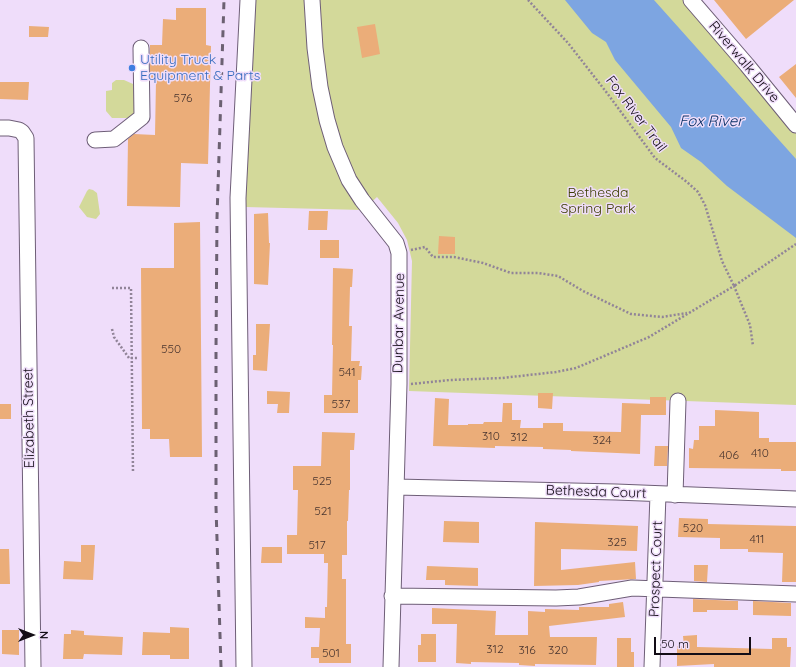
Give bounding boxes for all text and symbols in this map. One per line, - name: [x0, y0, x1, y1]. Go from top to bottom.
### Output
- street label: Riverwalk Drive: [705, 18, 783, 106]
- place label: Utility Truck Equipment & Parts: [140, 52, 260, 84]
- marker: Utility Truck Equipment & Parts: [127, 63, 137, 73]
- street label: Fox River Trail: [602, 73, 670, 155]
- house number: 576: [174, 91, 192, 105]
- water label: Fox River: [679, 112, 743, 130]
- park label: Bethesda Spring Park: [560, 185, 636, 218]
- street label: Dunbar Avenue: [390, 273, 408, 373]
- house number: 550: [161, 342, 181, 356]
- house number: 541: [338, 365, 356, 379]
- street label: Elizabeth Street: [20, 368, 38, 468]
- house number: 537: [332, 397, 350, 411]
- house number: 310: [482, 429, 500, 443]
- house number: 312: [510, 430, 528, 444]
- house number: 324: [592, 433, 612, 447]
- house number: 410: [751, 446, 769, 460]
- house number: 406: [719, 448, 739, 462]
- house number: 525: [312, 474, 332, 488]
- street label: Bethesda Court: [545, 482, 647, 502]
- house number: 521: [314, 504, 332, 518]
- street label: Prospect Court: [646, 521, 666, 617]
- house number: 520: [683, 521, 703, 535]
- house number: 411: [749, 532, 765, 546]
- house number: 325: [607, 535, 627, 549]
- house number: 517: [308, 538, 326, 552]
- north arrow: [12, 615, 52, 655]
- scale bar: [656, 629, 753, 655]
- text: N: [37, 631, 51, 639]
- text: 50 m: [661, 636, 689, 651]
- house number: 312: [486, 642, 504, 656]
- house number: 316: [518, 643, 536, 657]
- house number: 320: [548, 643, 568, 657]
- house number: 501: [322, 646, 340, 660]

